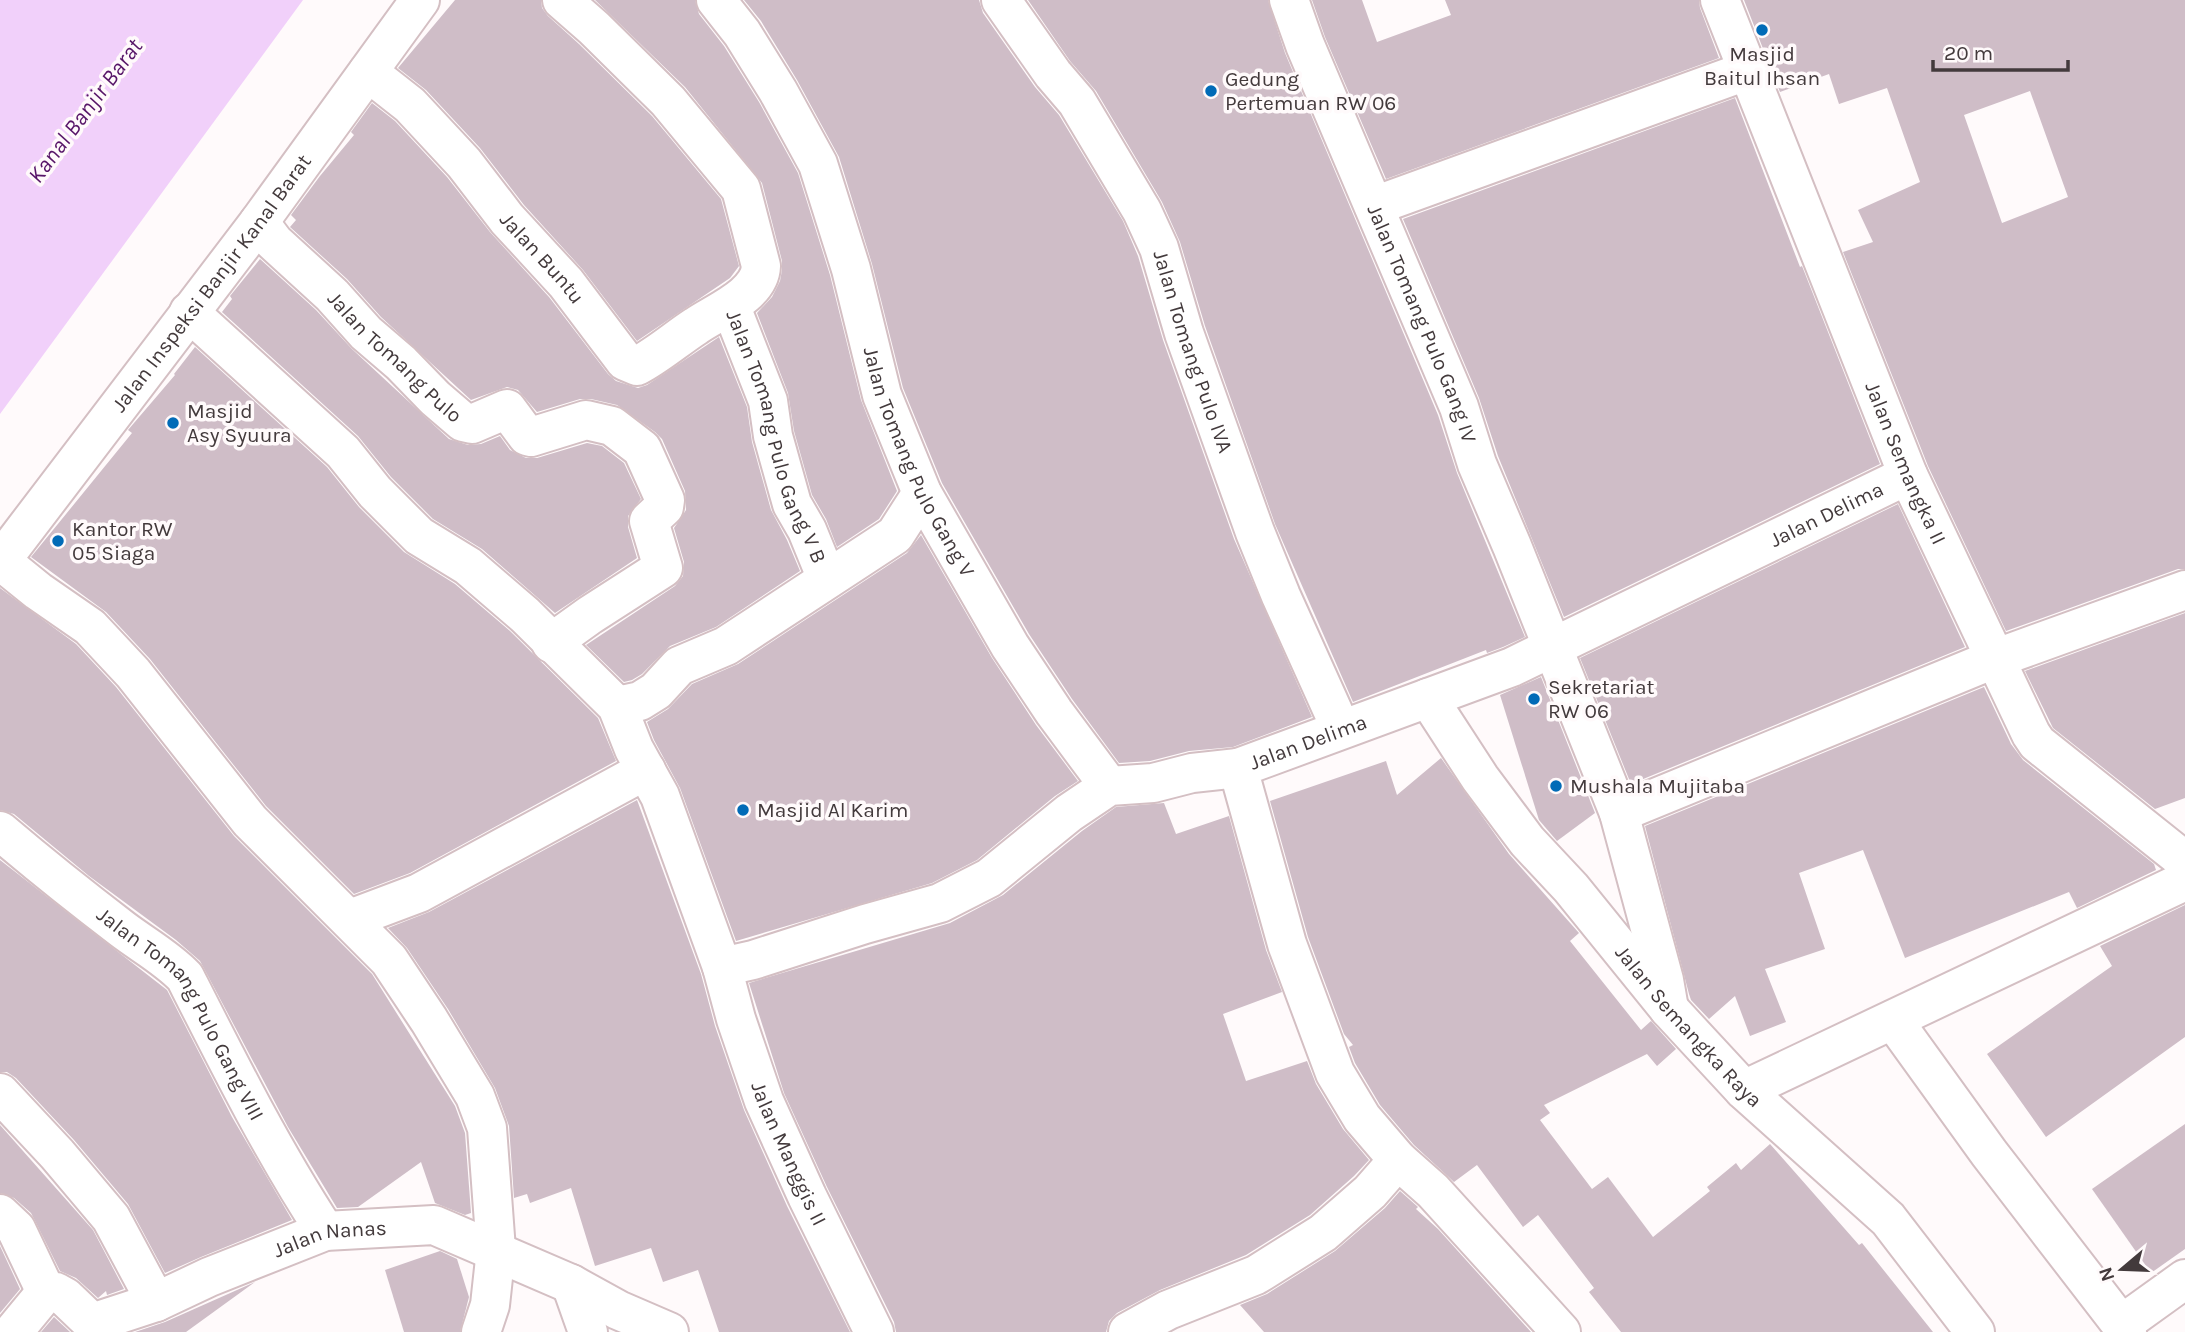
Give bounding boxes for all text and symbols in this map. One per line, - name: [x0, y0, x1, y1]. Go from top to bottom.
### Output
- marker: Masjid Baitul Ihsan: [1754, 22, 1770, 38]
- scale bar: [1933, 28, 2068, 72]
- water label: Kanal Banjir Barat: [22, 33, 149, 188]
- text: 20 m: [1944, 41, 1993, 65]
- place label: Masjid Baitul Ihsan: [1704, 42, 1820, 90]
- place label: Gedung Pertemuan RW 06: [1225, 67, 1396, 115]
- marker: Gedung Pertemuan RW 06: [1203, 83, 1219, 99]
- street label: Jalan Inspeksi Banjir Kanal Barat: [107, 150, 316, 417]
- street label: Jalan Tomang Pulo Gang IV: [1362, 201, 1481, 446]
- street label: Jalan Buntu: [495, 208, 589, 308]
- street label: Jalan Tomang Pulo IVA: [1148, 247, 1238, 456]
- street label: Jalan Tomang Pulo: [323, 287, 467, 428]
- street label: Jalan Tomang Pulo Gang V B: [721, 307, 831, 567]
- street label: Jalan Tomang Pulo Gang V: [859, 344, 980, 581]
- street label: Jalan Semangka II: [1860, 378, 1951, 548]
- place label: Masjid Asy Syuura: [187, 399, 292, 447]
- marker: Masjid Asy Syuura: [165, 415, 181, 431]
- street label: Jalan Delima: [1766, 477, 1887, 552]
- place label: Kantor RW 05 Siaga: [72, 517, 173, 565]
- marker: Kantor RW 05 Siaga: [50, 533, 66, 549]
- place label: Sekretariat RW 06: [1548, 675, 1655, 723]
- marker: Sekretariat RW 06: [1526, 691, 1542, 707]
- street label: Jalan Delima: [1246, 710, 1370, 775]
- place label: Mushala Mujitaba: [1570, 774, 1745, 798]
- marker: Mushala Mujitaba: [1548, 778, 1564, 794]
- place label: Masjid Al Karim: [757, 798, 908, 822]
- marker: Masjid Al Karim: [735, 802, 751, 818]
- street label: Jalan Tomang Pulo Gang VIII: [92, 902, 269, 1125]
- street label: Jalan Semangka Raya: [1610, 941, 1767, 1112]
- street label: Jalan Manggis II: [746, 1079, 832, 1229]
- street label: Jalan Nanas: [270, 1216, 387, 1262]
- north arrow: [2087, 1234, 2157, 1304]
- text: N: [2094, 1264, 2119, 1284]

